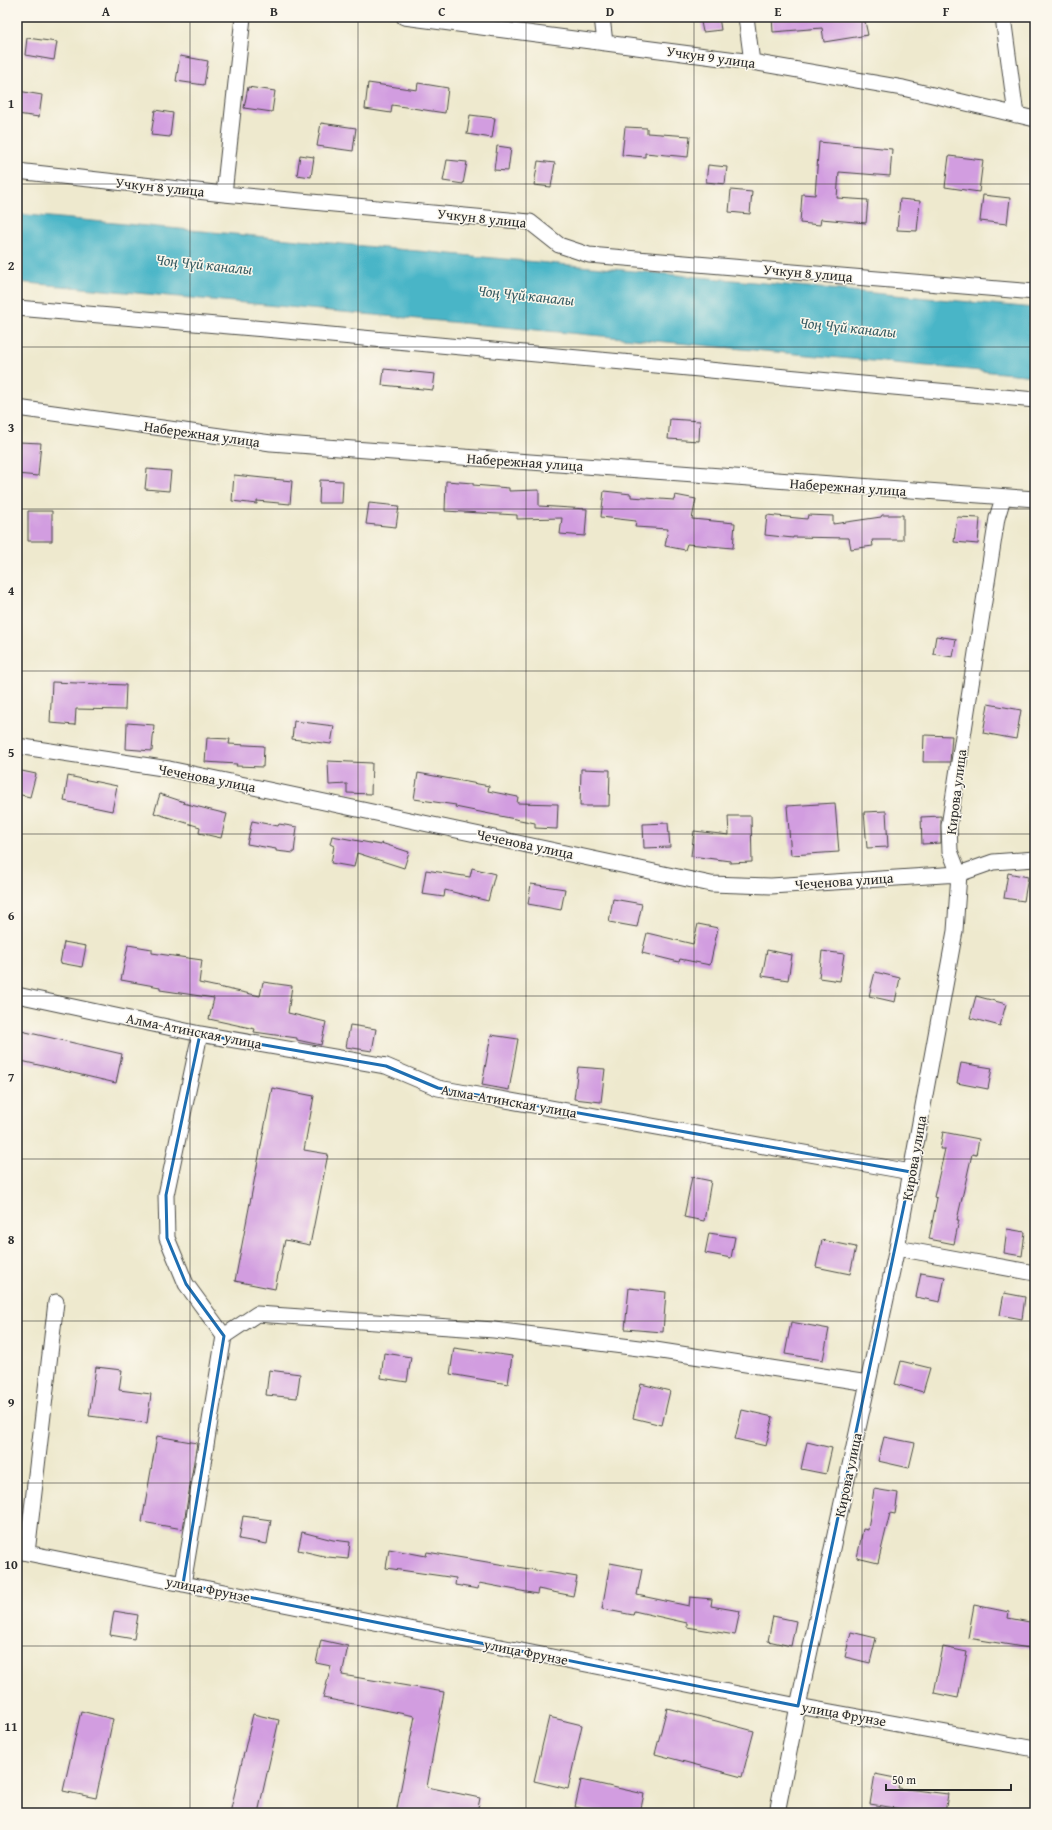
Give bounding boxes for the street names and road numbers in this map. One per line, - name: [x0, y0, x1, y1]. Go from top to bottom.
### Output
- street label: Учкун 9 улица: [665, 41, 757, 73]
- street label: Учкун 8 улица: [115, 172, 206, 202]
- street label: Учкун 8 улица: [437, 203, 528, 233]
- street label: Учкун 8 улица: [763, 259, 854, 287]
- street label: Набережная улица: [143, 416, 262, 452]
- street label: Набережная улица: [466, 448, 584, 476]
- street label: Набережная улица: [789, 473, 907, 501]
- street label: Кирова улица: [941, 748, 971, 836]
- street label: Чеченова улица: [157, 759, 258, 797]
- street label: Чеченова улица: [475, 824, 576, 864]
- street label: Чеченова улица: [794, 868, 894, 894]
- street label: Алма-Атинская улица: [125, 1008, 264, 1054]
- street label: Алма-Атинская улица: [440, 1079, 579, 1123]
- street label: Кирова улица: [897, 1114, 931, 1202]
- street label: Кирова улица: [829, 1431, 867, 1519]
- street label: улица Фрунзе: [163, 1571, 252, 1607]
- street label: улица Фрунзе: [481, 1634, 570, 1670]
- street label: улица Фрунзе: [799, 1697, 888, 1731]

